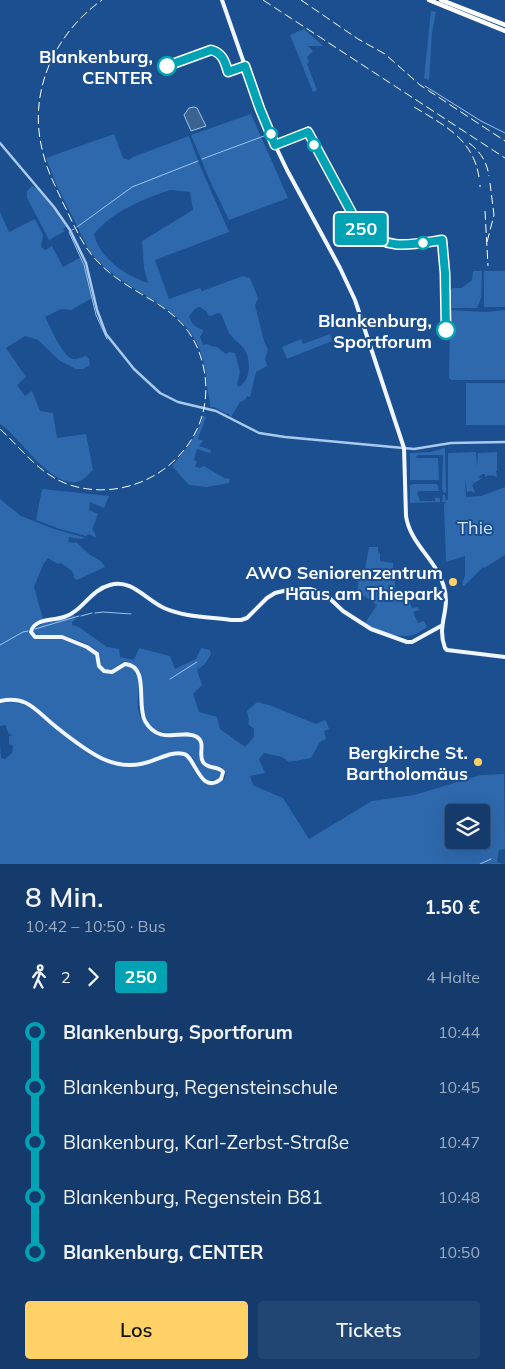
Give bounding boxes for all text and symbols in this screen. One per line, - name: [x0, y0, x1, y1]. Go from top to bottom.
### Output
- place label: Blankenburg, CENTER: [39, 45, 153, 89]
- marker: Blankenburg, CENTER: [157, 56, 177, 76]
- unlabelled marker: [264, 127, 278, 141]
- unlabelled marker: [307, 138, 321, 152]
- line badge: 250: [332, 213, 390, 245]
- text: 250: [345, 217, 377, 240]
- unlabelled marker: [416, 236, 430, 250]
- place label: Blankenburg, Sportforum: [318, 309, 432, 353]
- marker: Blankenburg, Sportforum: [436, 320, 456, 340]
- park label: Thie: [457, 516, 493, 539]
- place label: AWO Seniorenzentrum Haus am Thiepark: [245, 561, 444, 605]
- marker: AWO Seniorenzentrum Haus am Thiepark: [447, 576, 459, 588]
- place label: Bergkirche St. Bartholomäus: [346, 741, 468, 785]
- marker: Bergkirche St. Bartholomäus: [472, 756, 484, 768]
- map controls: [445, 804, 490, 849]
- button: layers: [445, 804, 490, 849]
- text: 8 Min.: [25, 879, 104, 914]
- text: 1.50 €: [424, 895, 480, 919]
- text: 10:42 – 10:50 · Bus: [25, 916, 166, 936]
- icon: walk: [25, 963, 53, 991]
- icon: forward: [79, 963, 107, 991]
- text: 250: [125, 965, 157, 988]
- text: 2: [61, 967, 71, 987]
- text: 4 Halte: [426, 967, 480, 987]
- text: Blankenburg, Sportforum: [63, 1020, 293, 1044]
- text: 10:44: [438, 1022, 480, 1042]
- text: Blankenburg, Regensteinschule: [63, 1075, 338, 1099]
- text: 10:45: [438, 1077, 480, 1097]
- text: Blankenburg, Karl-Zerbst-Straße: [63, 1130, 349, 1154]
- text: 10:47: [438, 1132, 480, 1152]
- text: Blankenburg, Regenstein B81: [63, 1185, 323, 1209]
- text: 10:48: [438, 1187, 480, 1207]
- text: Blankenburg, CENTER: [63, 1240, 264, 1264]
- text: 10:50: [438, 1242, 480, 1262]
- button: Los: [25, 1301, 248, 1359]
- button: Tickets: [258, 1301, 480, 1359]

